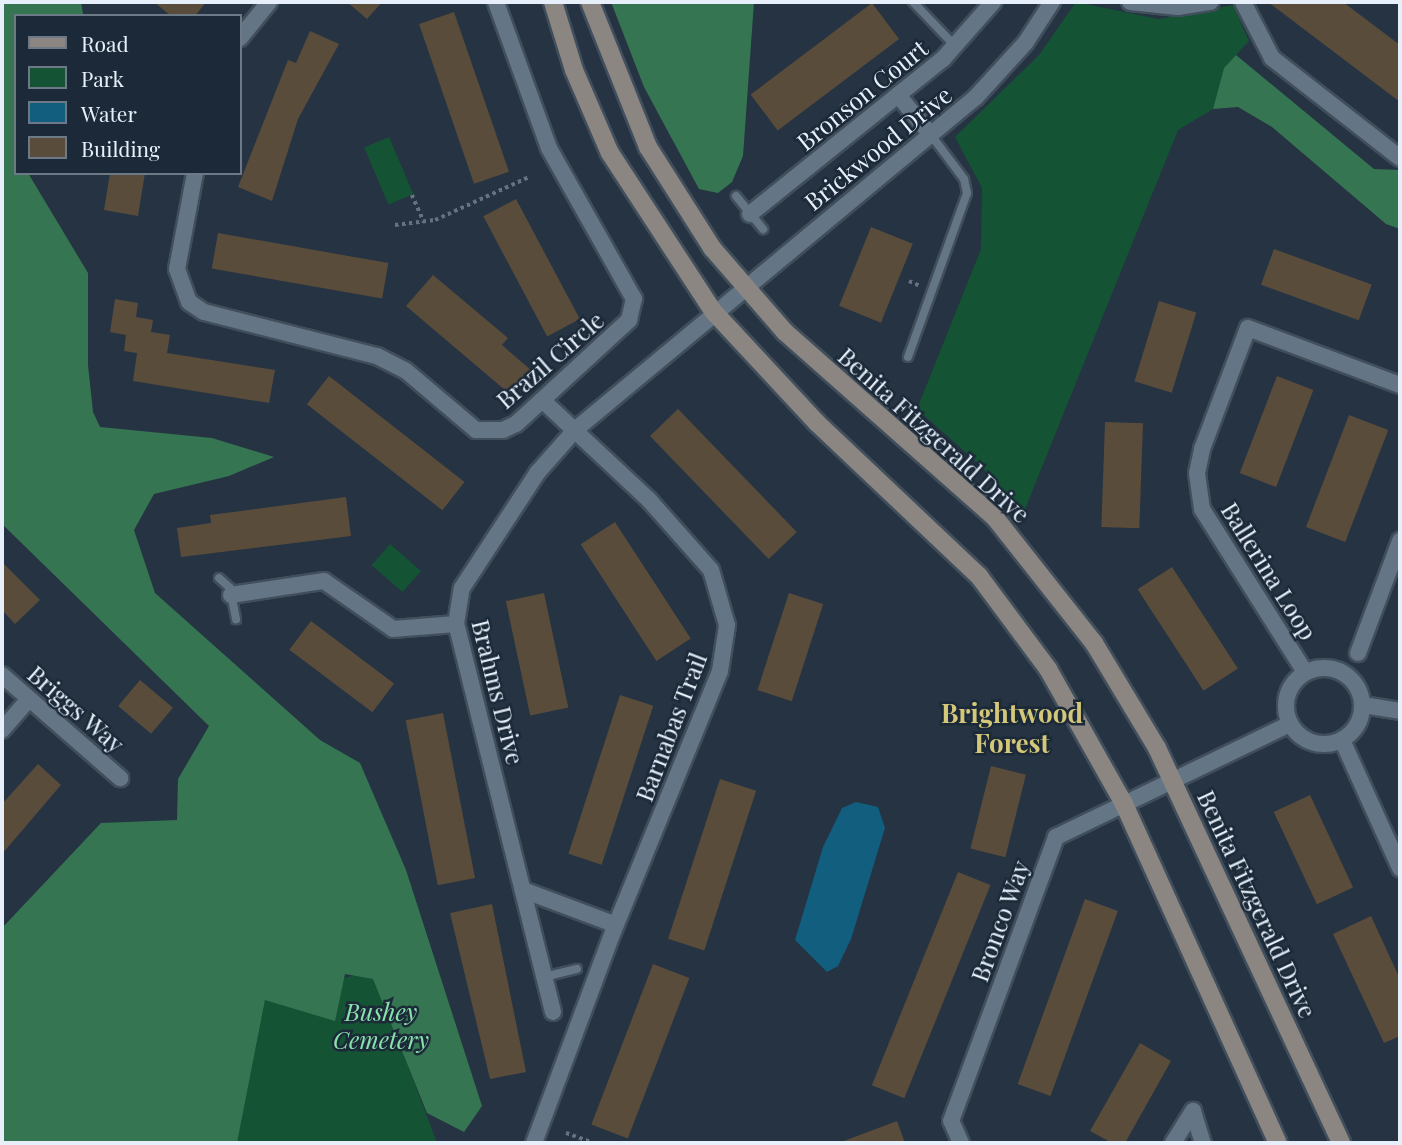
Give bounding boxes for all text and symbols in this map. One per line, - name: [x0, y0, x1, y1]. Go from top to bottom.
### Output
- legend: [14, 14, 242, 175]
- text: Road: [81, 29, 129, 57]
- street label: Bronson Court: [791, 34, 933, 156]
- text: Park: [81, 64, 124, 92]
- street label: Brickwood Drive: [799, 80, 957, 216]
- text: Water: [81, 99, 137, 127]
- text: Building: [81, 134, 160, 162]
- street label: Brazil Circle: [490, 306, 610, 414]
- street label: Benita Fitzgerald Drive: [832, 341, 1036, 529]
- street label: Ballerina Loop: [1215, 497, 1323, 645]
- street label: Brahms Drive: [466, 617, 530, 767]
- street label: Barnabas Trail: [629, 648, 713, 806]
- street label: Briggs Way: [22, 659, 130, 759]
- district label: Brightwood Forest: [941, 697, 1083, 758]
- street label: Benita Fitzgerald Drive: [1192, 786, 1322, 1022]
- street label: Bronco Way: [965, 856, 1035, 986]
- park label: Bushey Cemetery: [333, 998, 429, 1054]

